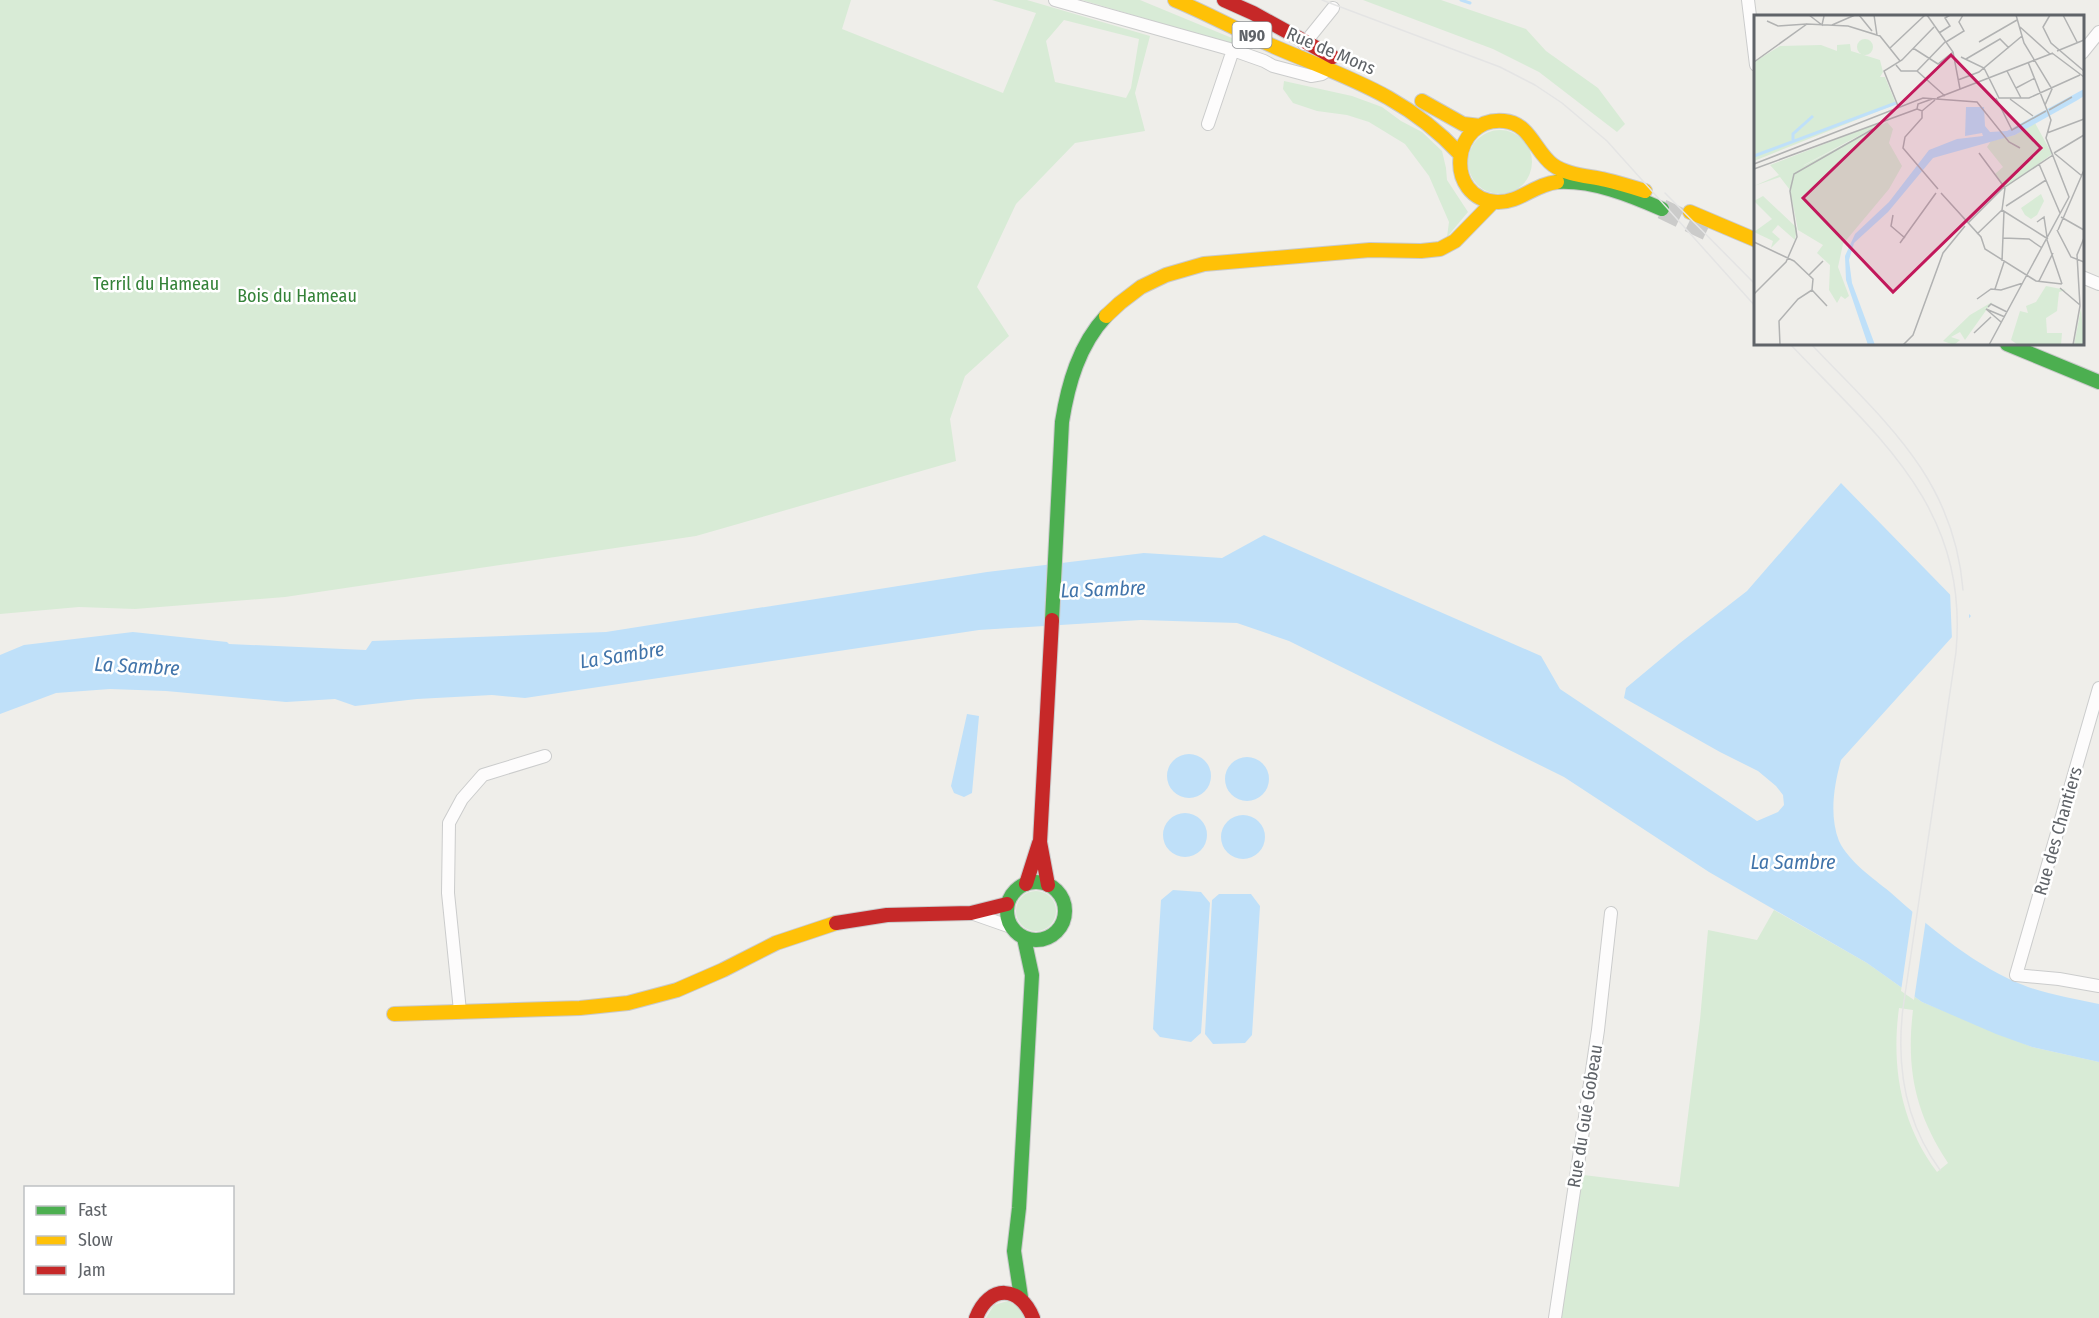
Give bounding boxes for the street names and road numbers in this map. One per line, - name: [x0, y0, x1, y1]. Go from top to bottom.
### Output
- road number: N90: [1232, 22, 1272, 48]
- street label: Rue de Mons: [1283, 22, 1379, 80]
- street label: Rue des Chantiers: [2029, 764, 2087, 898]
- street label: Rue du Gué Gobeau: [1563, 1043, 1607, 1189]

